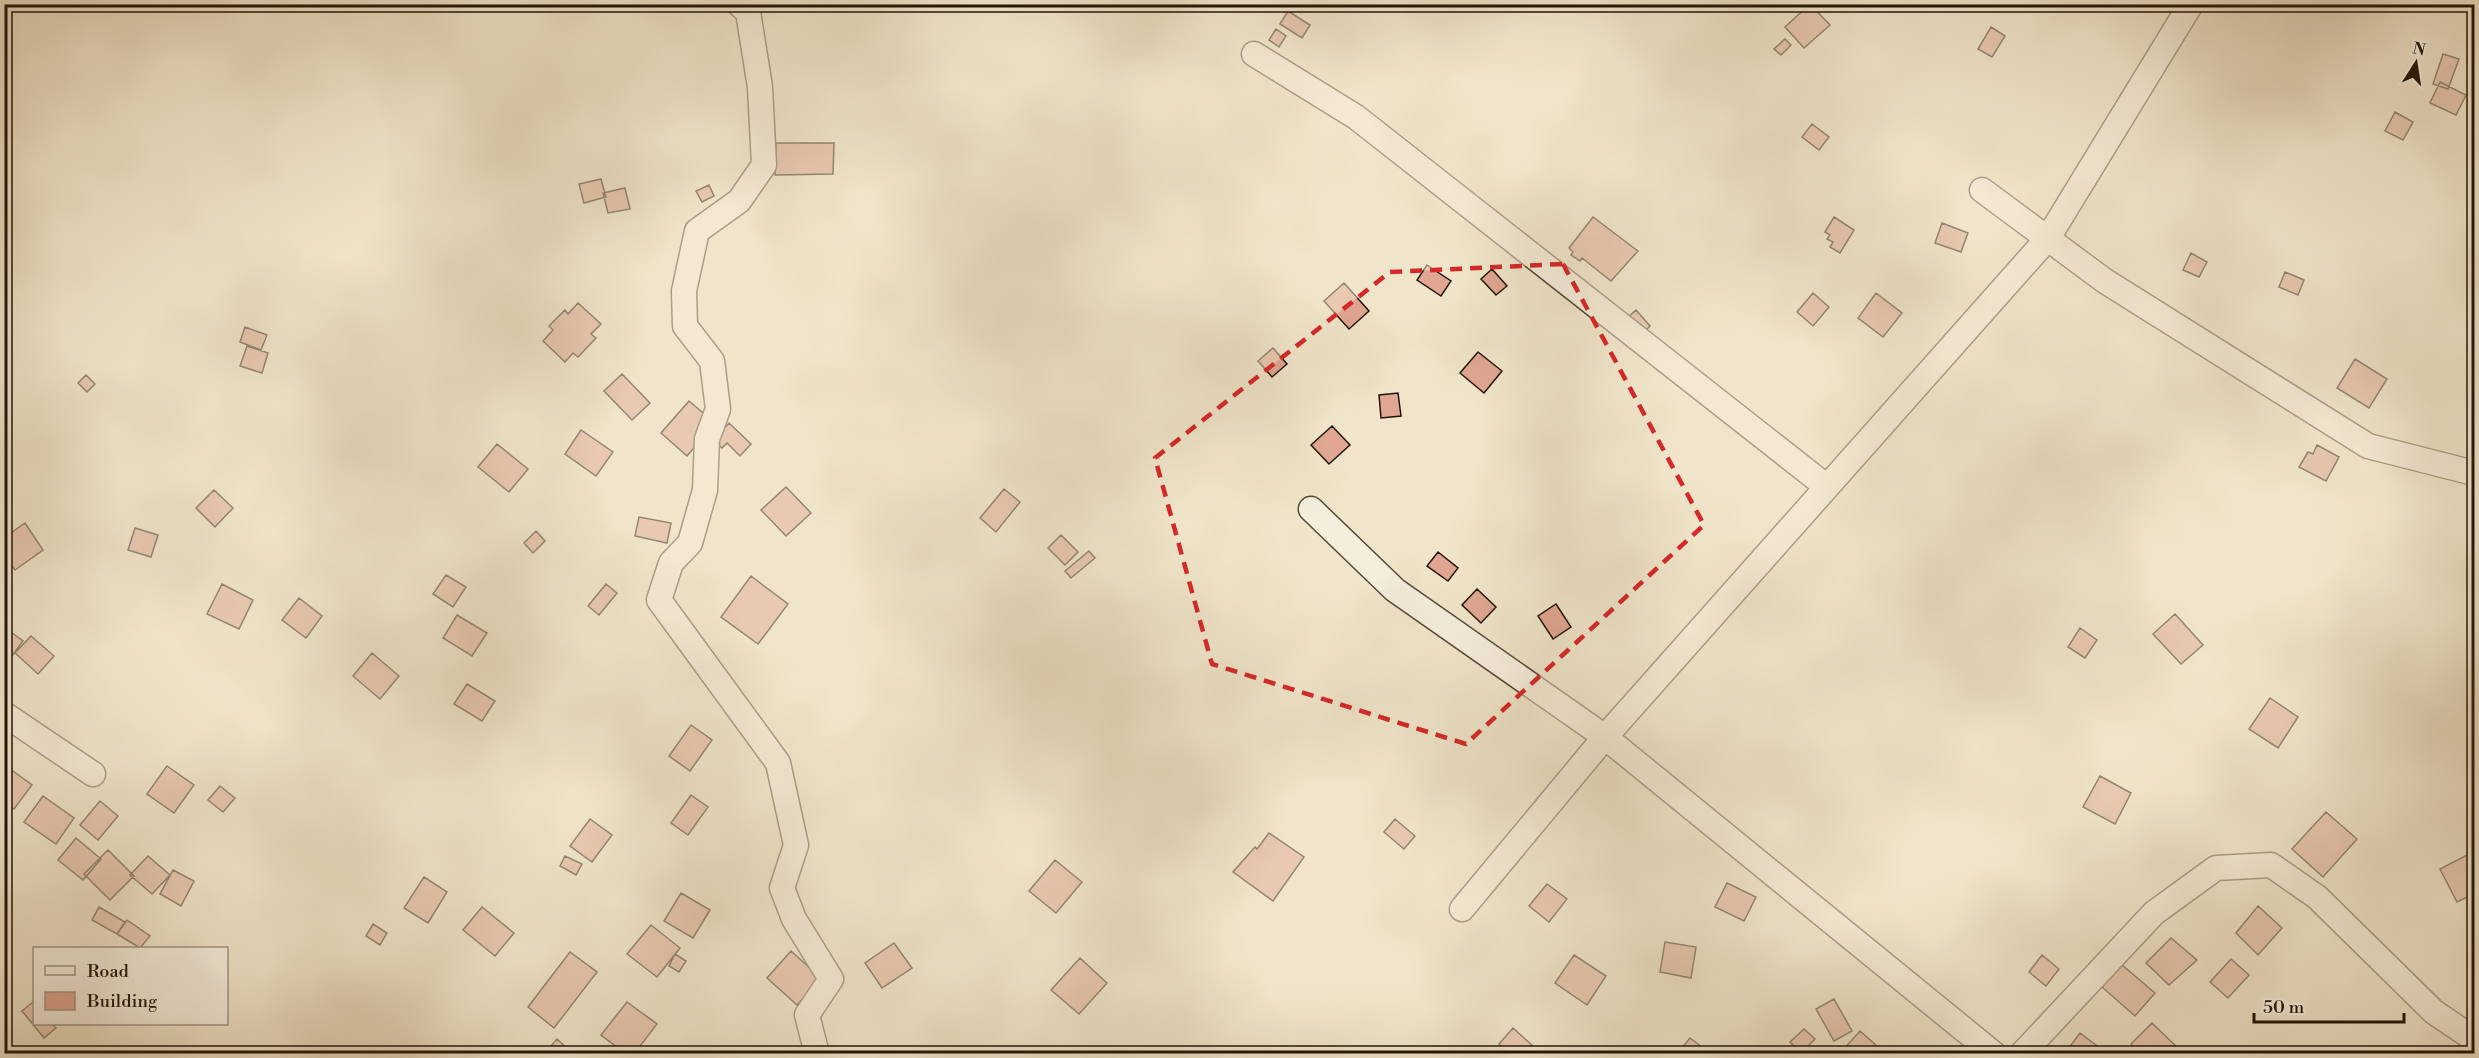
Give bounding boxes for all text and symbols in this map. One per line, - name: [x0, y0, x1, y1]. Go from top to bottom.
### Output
- north arrow: [2386, 33, 2446, 93]
- text: N: [2411, 38, 2428, 60]
- legend: [33, 947, 228, 1025]
- text: Road: [87, 960, 130, 983]
- scale bar: [2254, 986, 2404, 1024]
- text: Building: [86, 990, 158, 1013]
- text: 50 m: [2263, 996, 2305, 1019]

